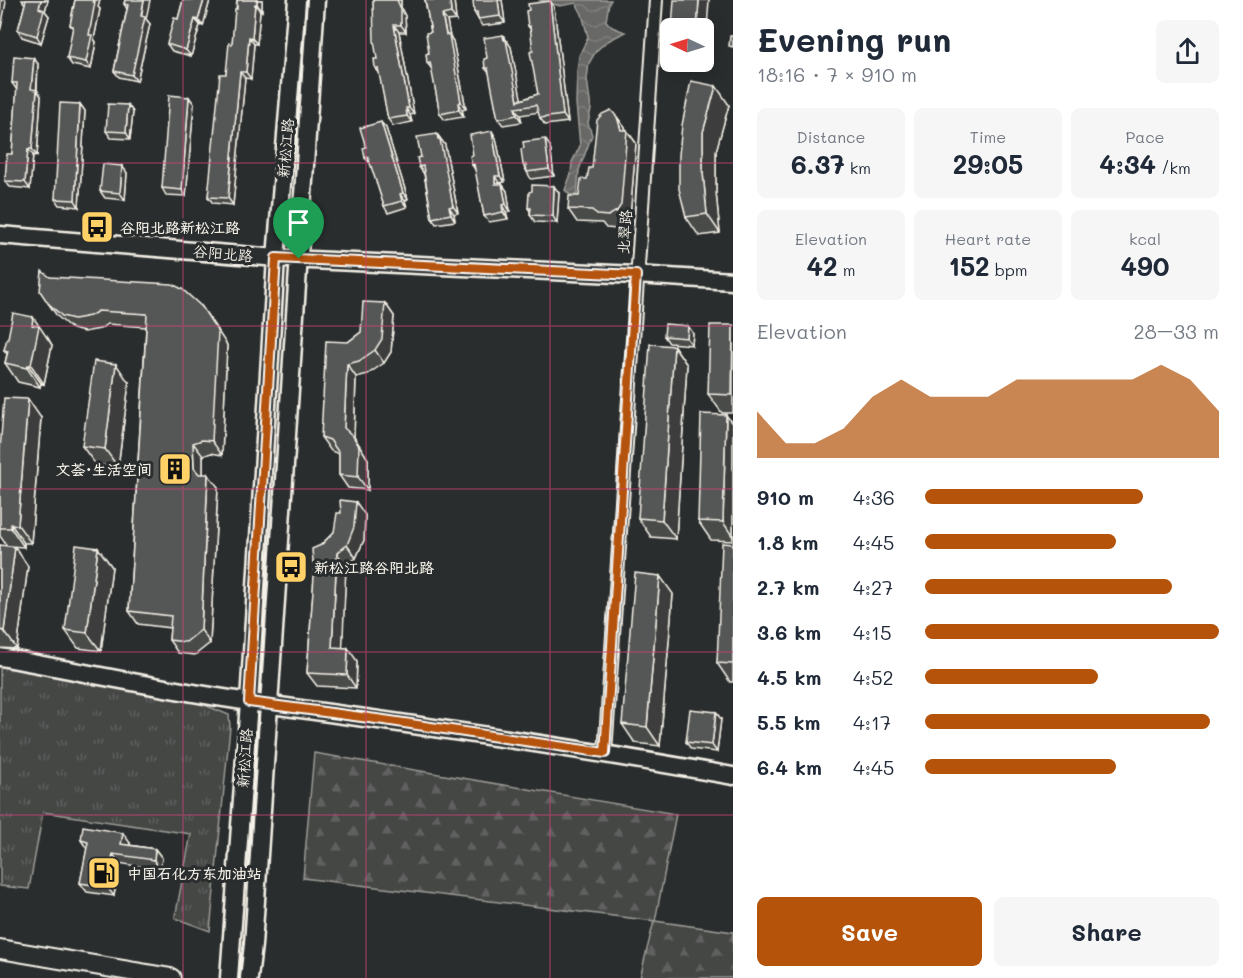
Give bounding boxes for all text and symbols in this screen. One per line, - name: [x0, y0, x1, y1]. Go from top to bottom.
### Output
- text: Evening run: [757, 17, 951, 60]
- north arrow: [660, 18, 714, 72]
- map controls: [660, 18, 714, 72]
- button: share: [1156, 20, 1219, 83]
- text: 18:16 · 7 × 910 m: [757, 61, 917, 87]
- street label: 新松江路: [272, 117, 298, 179]
- text: Distance: [797, 126, 865, 147]
- text: Time: [970, 126, 1006, 147]
- text: Pace: [1125, 126, 1165, 147]
- text: 6.37: [791, 147, 845, 181]
- text: 29:05: [953, 147, 1023, 181]
- text: 4:34: [1099, 147, 1156, 181]
- text: km: [845, 157, 871, 178]
- text: /km: [1156, 157, 1191, 178]
- pin: [273, 197, 324, 259]
- icon: arrive: [282, 206, 315, 239]
- bus stop icon: 谷阳北路新松江路: [79, 209, 115, 245]
- street label: 北翠路: [612, 209, 636, 255]
- place label: 谷阳北路新松江路: [120, 217, 240, 237]
- text: Elevation: [795, 228, 867, 249]
- text: Heart rate: [945, 228, 1031, 249]
- text: kcal: [1129, 228, 1161, 249]
- street label: 谷阳北路: [192, 240, 254, 266]
- text: 42: [807, 249, 838, 283]
- text: 152: [948, 249, 990, 283]
- text: 490: [1121, 249, 1169, 283]
- text: m: [838, 259, 855, 280]
- text: bpm: [990, 259, 1028, 280]
- text: Elevation: [757, 318, 847, 344]
- text: 28–33 m: [1134, 318, 1219, 344]
- building icon: 文荟·生活空间: [157, 451, 193, 487]
- place label: 文荟·生活空间: [55, 459, 152, 479]
- text: 910 m: [757, 484, 814, 510]
- text: 4:36: [853, 484, 895, 510]
- text: 1.8 km: [757, 529, 818, 555]
- text: 4:45: [853, 529, 894, 555]
- bus stop icon: 新松江路谷阳北路: [273, 549, 309, 585]
- place label: 新松江路谷阳北路: [314, 557, 434, 577]
- text: 2.7 km: [757, 574, 819, 600]
- text: 4:27: [853, 574, 893, 600]
- text: 3.6 km: [757, 619, 821, 645]
- text: 4:15: [853, 619, 892, 645]
- text: 4.5 km: [757, 664, 821, 690]
- text: 4:52: [853, 664, 894, 690]
- text: 5.5 km: [757, 709, 820, 735]
- text: 4:17: [853, 709, 891, 735]
- street label: 新松江路: [232, 727, 256, 789]
- text: 6.4 km: [757, 754, 822, 780]
- text: 4:45: [853, 754, 894, 780]
- fuel station icon: 中国石化方东加油站: [86, 855, 122, 891]
- place label: 中国石化方东加油站: [127, 863, 262, 883]
- button: Save: [757, 897, 982, 966]
- button: Share: [994, 897, 1219, 966]

